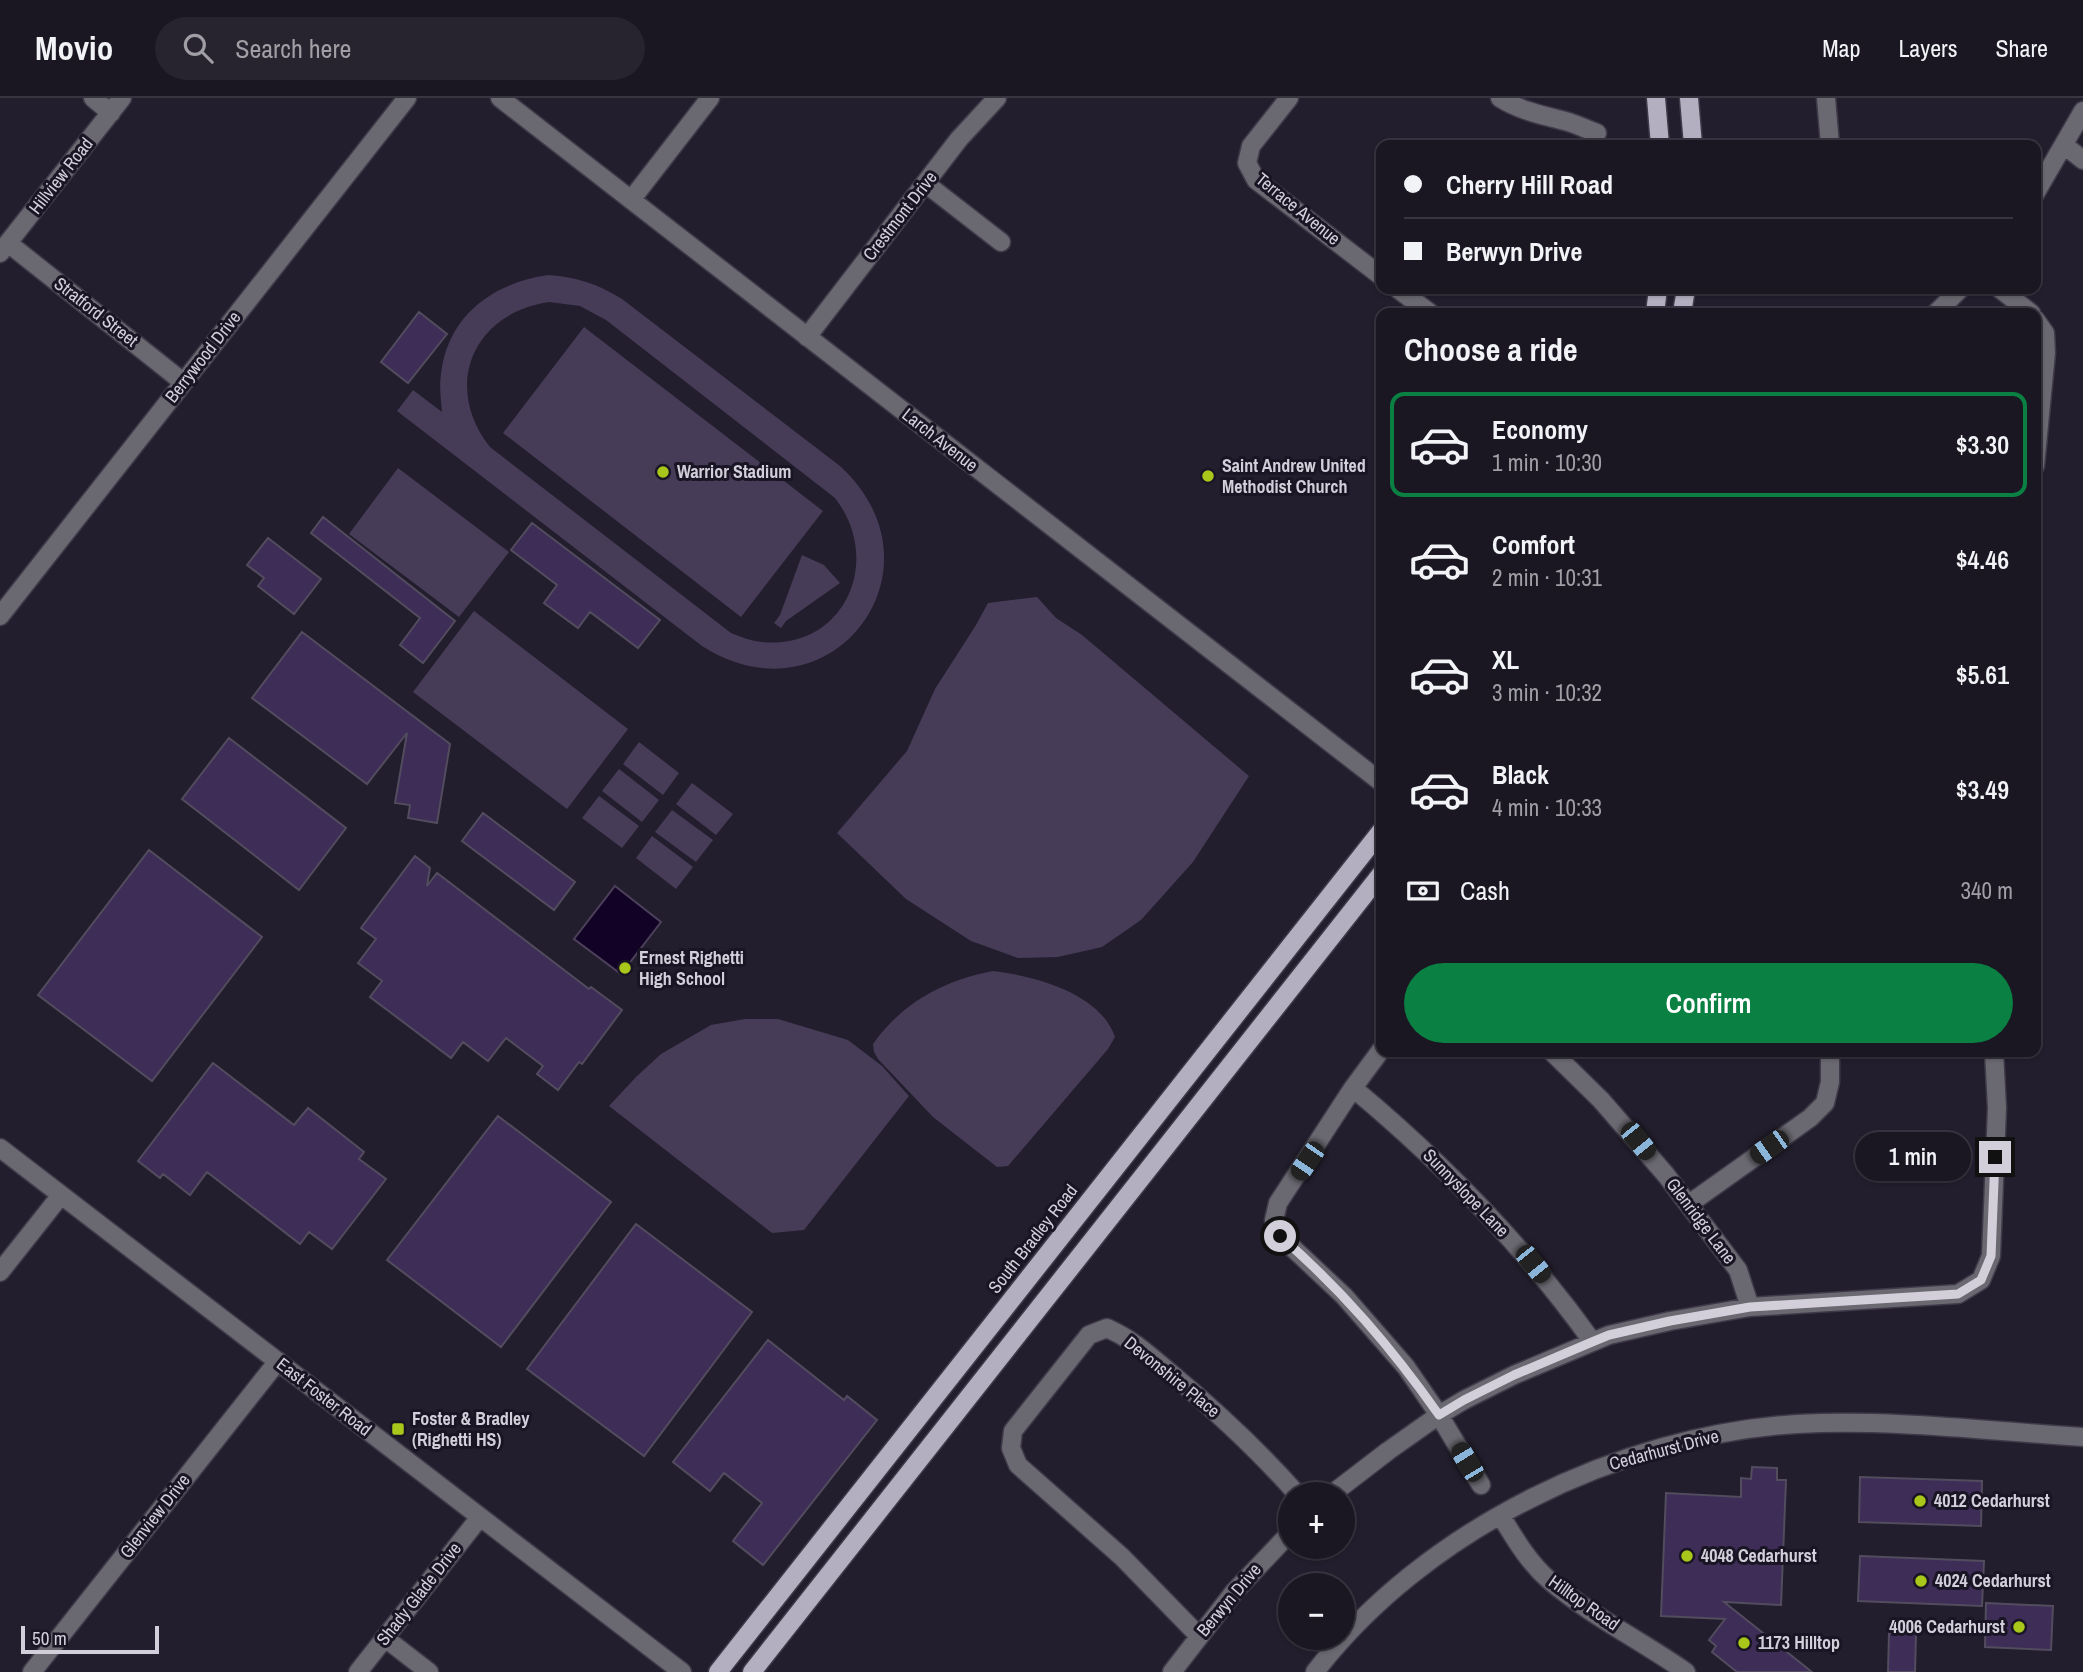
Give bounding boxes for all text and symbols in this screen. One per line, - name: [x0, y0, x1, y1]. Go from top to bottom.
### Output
- search box: [155, 17, 645, 80]
- text: Movio: [35, 26, 113, 70]
- icon: search: [179, 29, 217, 67]
- text: Search here: [235, 31, 351, 66]
- text: Map: [1822, 32, 1860, 64]
- text: Layers: [1898, 32, 1957, 64]
- text: Share: [1995, 32, 2048, 64]
- street label: Hillview Road: [23, 132, 98, 219]
- street label: Crestmont Drive: [857, 166, 943, 266]
- street label: Terrace Avenue: [1251, 167, 1346, 251]
- text: Cherry Hill Road: [1446, 167, 1613, 202]
- text: Berwyn Drive: [1446, 234, 1582, 269]
- street label: Stratford Street: [49, 271, 143, 352]
- street label: Berrywood Drive: [159, 306, 246, 408]
- text: Choose a ride: [1404, 328, 1578, 371]
- street label: Larch Avenue: [897, 402, 983, 477]
- text: Economy: [1492, 412, 1588, 447]
- icon: car: [1408, 413, 1471, 476]
- text: $3.30: [1956, 427, 2009, 462]
- text: 1 min · 10:30: [1492, 447, 1602, 478]
- place label: Saint Andrew United Methodist Church: [1222, 453, 1366, 499]
- place label: Warrior Stadium: [677, 459, 791, 484]
- marker: Warrior Stadium: [655, 464, 671, 480]
- marker: Saint Andrew United Methodist Church: [1200, 468, 1216, 484]
- text: Comfort: [1492, 527, 1575, 562]
- icon: car: [1408, 528, 1471, 591]
- text: $4.46: [1956, 542, 2009, 577]
- text: 2 min · 10:31: [1492, 562, 1602, 593]
- text: XL: [1492, 642, 1519, 677]
- icon: car: [1408, 643, 1471, 706]
- text: $5.61: [1956, 657, 2009, 692]
- text: 3 min · 10:32: [1492, 677, 1602, 708]
- text: Black: [1492, 757, 1549, 792]
- icon: car: [1408, 758, 1471, 821]
- text: $3.49: [1956, 772, 2009, 807]
- text: 4 min · 10:33: [1492, 792, 1602, 823]
- icon: cash: [1404, 872, 1442, 910]
- text: Cash: [1460, 873, 1510, 908]
- text: 340 m: [1961, 875, 2013, 906]
- place label: Ernest Righetti High School: [639, 945, 744, 991]
- marker: Ernest Righetti High School: [617, 960, 633, 976]
- button: Confirm: [1404, 963, 2013, 1043]
- car: [1617, 1118, 1660, 1164]
- car: [1746, 1126, 1793, 1168]
- callout: 1 min: [1855, 1132, 1970, 1182]
- car: [1287, 1138, 1328, 1184]
- text: 1 min: [1889, 1141, 1937, 1172]
- route end: [1979, 1141, 2011, 1173]
- street label: Sunnyslope Lane: [1418, 1143, 1515, 1242]
- street label: Glenridge Lane: [1661, 1173, 1742, 1269]
- street label: South Bradley Road: [982, 1179, 1083, 1298]
- route start: [1264, 1220, 1296, 1252]
- car: [1512, 1241, 1555, 1287]
- street label: Devonshire Place: [1119, 1330, 1225, 1423]
- street label: East Foster Road: [272, 1352, 377, 1442]
- place label: Foster & Bradley (Righetti HS): [412, 1406, 530, 1452]
- marker: Foster & Bradley (Righetti HS): [390, 1421, 406, 1437]
- street label: Cedarhurst Drive: [1606, 1423, 1721, 1476]
- car: [1448, 1439, 1487, 1485]
- street label: Glenview Drive: [114, 1468, 196, 1563]
- map controls: [1278, 1482, 1355, 1650]
- button: +: [1278, 1482, 1355, 1559]
- place label: 4012 Cedarhurst: [1934, 1488, 2050, 1513]
- marker: 4012 Cedarhurst: [1912, 1493, 1928, 1509]
- street label: Shady Glade Drive: [370, 1537, 467, 1651]
- place label: 4048 Cedarhurst: [1701, 1543, 1817, 1568]
- marker: 4048 Cedarhurst: [1679, 1548, 1695, 1564]
- street label: Berwyn Drive: [1191, 1558, 1267, 1642]
- place label: 4024 Cedarhurst: [1935, 1568, 2051, 1593]
- street label: Hilltop Road: [1544, 1569, 1625, 1636]
- button: −: [1278, 1573, 1355, 1650]
- marker: 4024 Cedarhurst: [1913, 1573, 1929, 1589]
- place label: 4006 Cedarhurst: [1889, 1614, 2005, 1639]
- marker: 4006 Cedarhurst: [2011, 1619, 2027, 1635]
- scale bar: [21, 1623, 159, 1655]
- text: 50 m: [32, 1625, 67, 1651]
- place label: 1173 Hilltop: [1758, 1630, 1840, 1655]
- marker: 1173 Hilltop: [1736, 1635, 1752, 1651]

